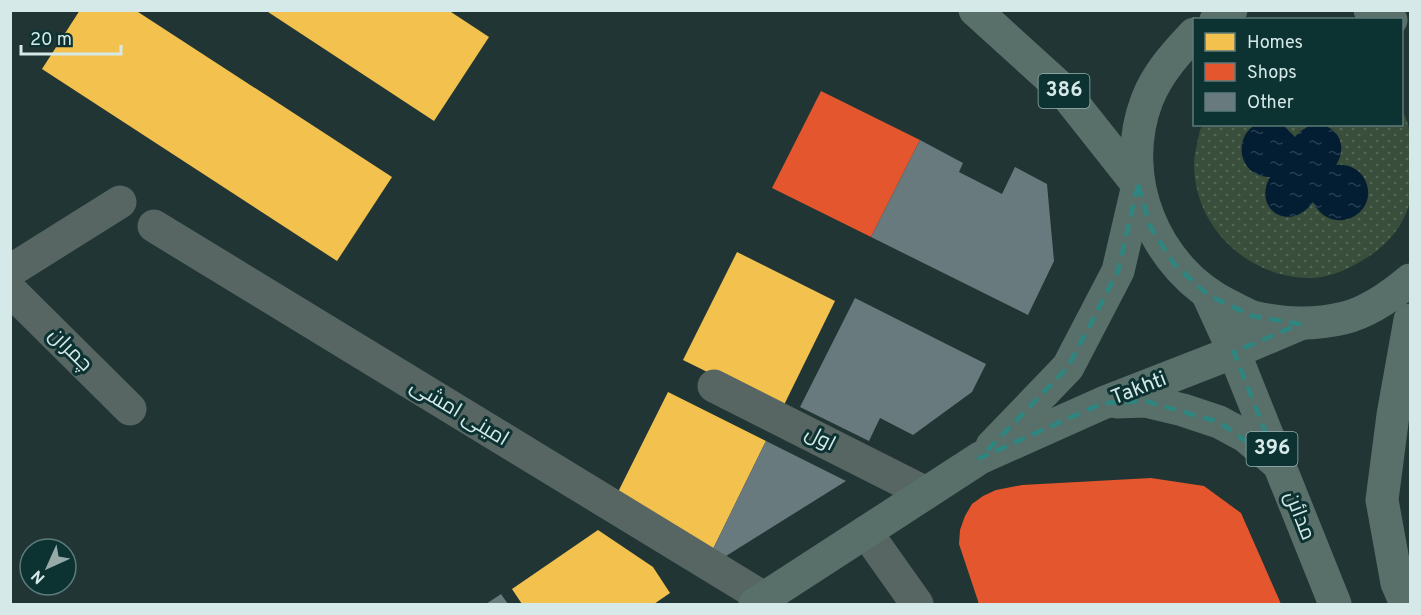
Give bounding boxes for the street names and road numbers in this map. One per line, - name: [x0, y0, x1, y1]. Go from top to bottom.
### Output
- road number: 386: [1038, 74, 1090, 108]
- street label: چمران: [42, 322, 98, 378]
- street label: Takhti: [1107, 366, 1171, 412]
- street label: امینی امشی: [405, 373, 513, 453]
- street label: اول: [800, 420, 840, 458]
- road number: 396: [1246, 432, 1298, 466]
- street label: مدائن: [1277, 487, 1321, 545]

